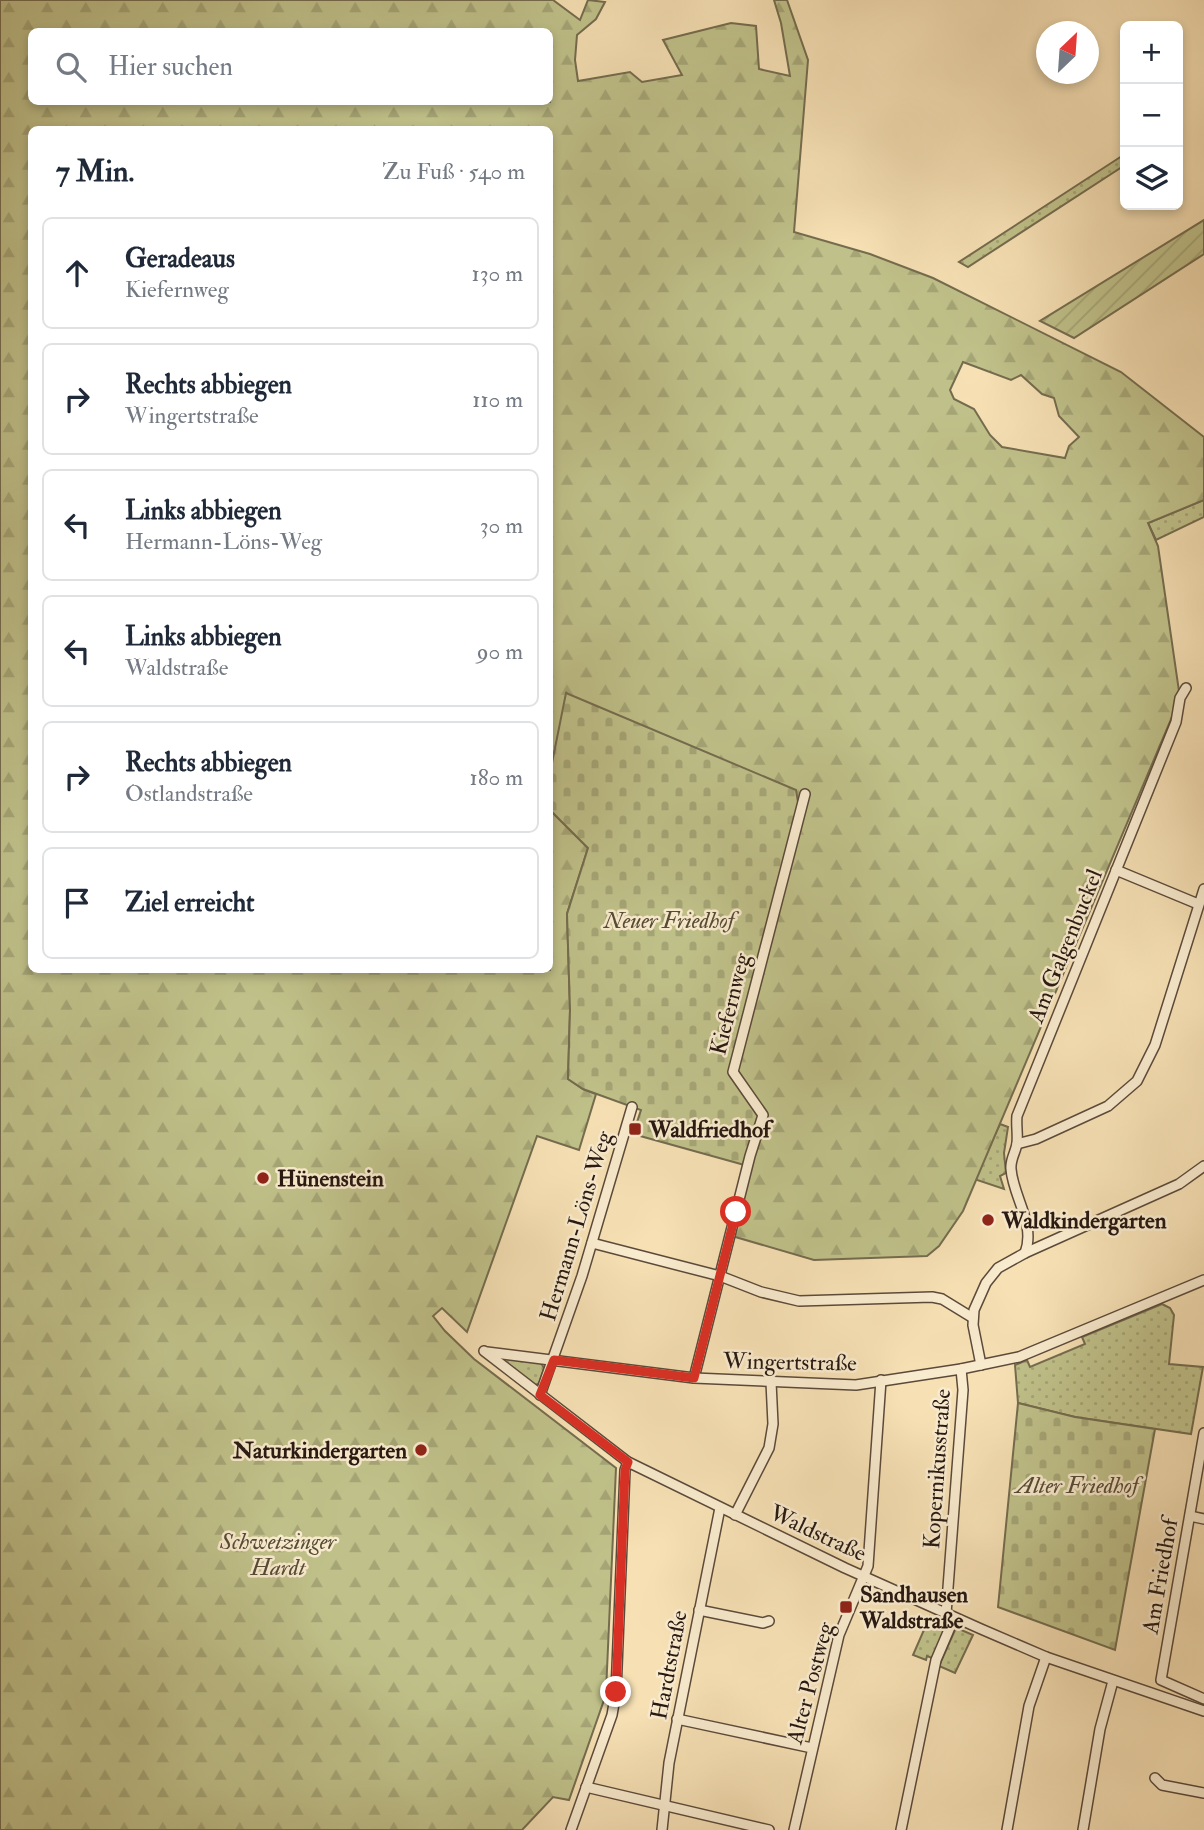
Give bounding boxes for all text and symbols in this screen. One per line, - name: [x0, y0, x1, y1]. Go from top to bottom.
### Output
- north arrow: [1036, 21, 1099, 84]
- map controls: [1120, 21, 1183, 210]
- button: +: [1120, 21, 1183, 84]
- search box: [28, 28, 553, 105]
- icon: search: [52, 48, 90, 86]
- text: Hier suchen: [108, 51, 233, 83]
- button: −: [1120, 84, 1183, 147]
- button: layers: [1120, 147, 1183, 210]
- text: 7 Min.: [56, 153, 134, 190]
- text: Zu Fuß · 540 m: [382, 157, 525, 186]
- text: Geradeaus: [125, 243, 235, 275]
- icon: ahead: [58, 254, 96, 292]
- text: 130 m: [471, 259, 523, 288]
- text: Kiefernweg: [125, 275, 229, 304]
- text: Rechts abbiegen: [125, 369, 292, 401]
- icon: right: [58, 380, 96, 418]
- text: 110 m: [472, 385, 523, 414]
- text: Wingertstraße: [125, 401, 259, 430]
- text: Links abbiegen: [125, 495, 282, 527]
- icon: left: [58, 506, 96, 544]
- text: 30 m: [480, 511, 523, 540]
- text: Hermann-Löns-Weg: [125, 527, 322, 556]
- text: Links abbiegen: [125, 621, 282, 653]
- icon: left: [58, 632, 96, 670]
- text: 90 m: [477, 637, 523, 666]
- text: Waldstraße: [125, 653, 228, 682]
- text: Rechts abbiegen: [125, 747, 292, 779]
- icon: right: [58, 758, 96, 796]
- text: 180 m: [470, 763, 523, 792]
- text: Ostlandstraße: [125, 779, 253, 808]
- street label: Am Galgenbuckel: [1021, 865, 1109, 1028]
- icon: arrive: [58, 884, 96, 922]
- text: Ziel erreicht: [125, 887, 255, 919]
- park label: Neuer Friedhof: [603, 906, 739, 935]
- street label: Kiefernweg: [703, 949, 757, 1058]
- place label: Waldfriedhof: [648, 1115, 774, 1144]
- marker: Waldfriedhof: [627, 1121, 643, 1137]
- street label: Hermann-Löns-Weg: [533, 1127, 619, 1324]
- place label: Hünenstein: [277, 1164, 384, 1193]
- marker: Hünenstein: [255, 1170, 271, 1186]
- route start: [720, 1196, 751, 1227]
- place label: Waldkindergarten: [1001, 1206, 1167, 1236]
- marker: Waldkindergarten: [980, 1212, 996, 1228]
- street label: Wingertstraße: [722, 1346, 857, 1378]
- street label: Kopernikusstraße: [917, 1388, 958, 1550]
- place label: Naturkindergarten: [232, 1436, 407, 1466]
- marker: Naturkindergarten: [413, 1442, 429, 1458]
- park label: Alter Friedhof: [1013, 1471, 1144, 1500]
- street label: Waldstraße: [764, 1498, 871, 1568]
- street label: Am Friedhof: [1135, 1512, 1185, 1637]
- park label: Schwetzinger Hardt: [219, 1527, 337, 1582]
- place label: Sandhausen Waldstraße: [859, 1580, 968, 1635]
- marker: Sandhausen Waldstraße: [838, 1599, 854, 1615]
- street label: Hardtstraße: [644, 1607, 694, 1722]
- street label: Alter Postweg: [780, 1618, 840, 1748]
- route end: [600, 1676, 631, 1707]

